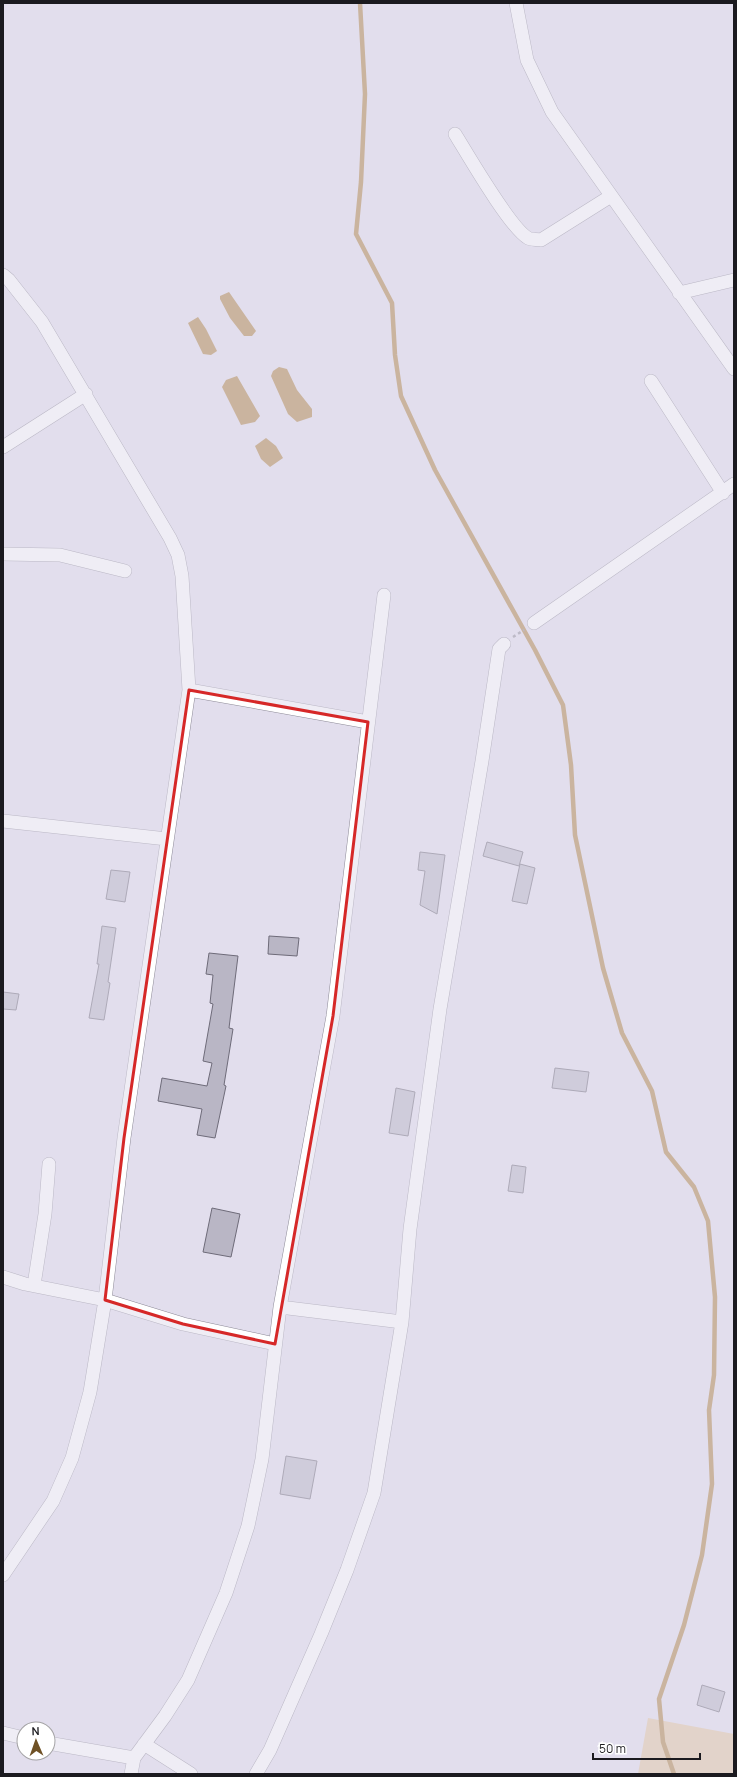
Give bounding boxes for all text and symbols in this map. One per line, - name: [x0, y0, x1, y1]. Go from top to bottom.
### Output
- north arrow: [16, 1721, 56, 1761]
- text: N: [31, 1723, 40, 1738]
- scale bar: [593, 1735, 700, 1761]
- text: 50 m: [599, 1740, 626, 1757]

